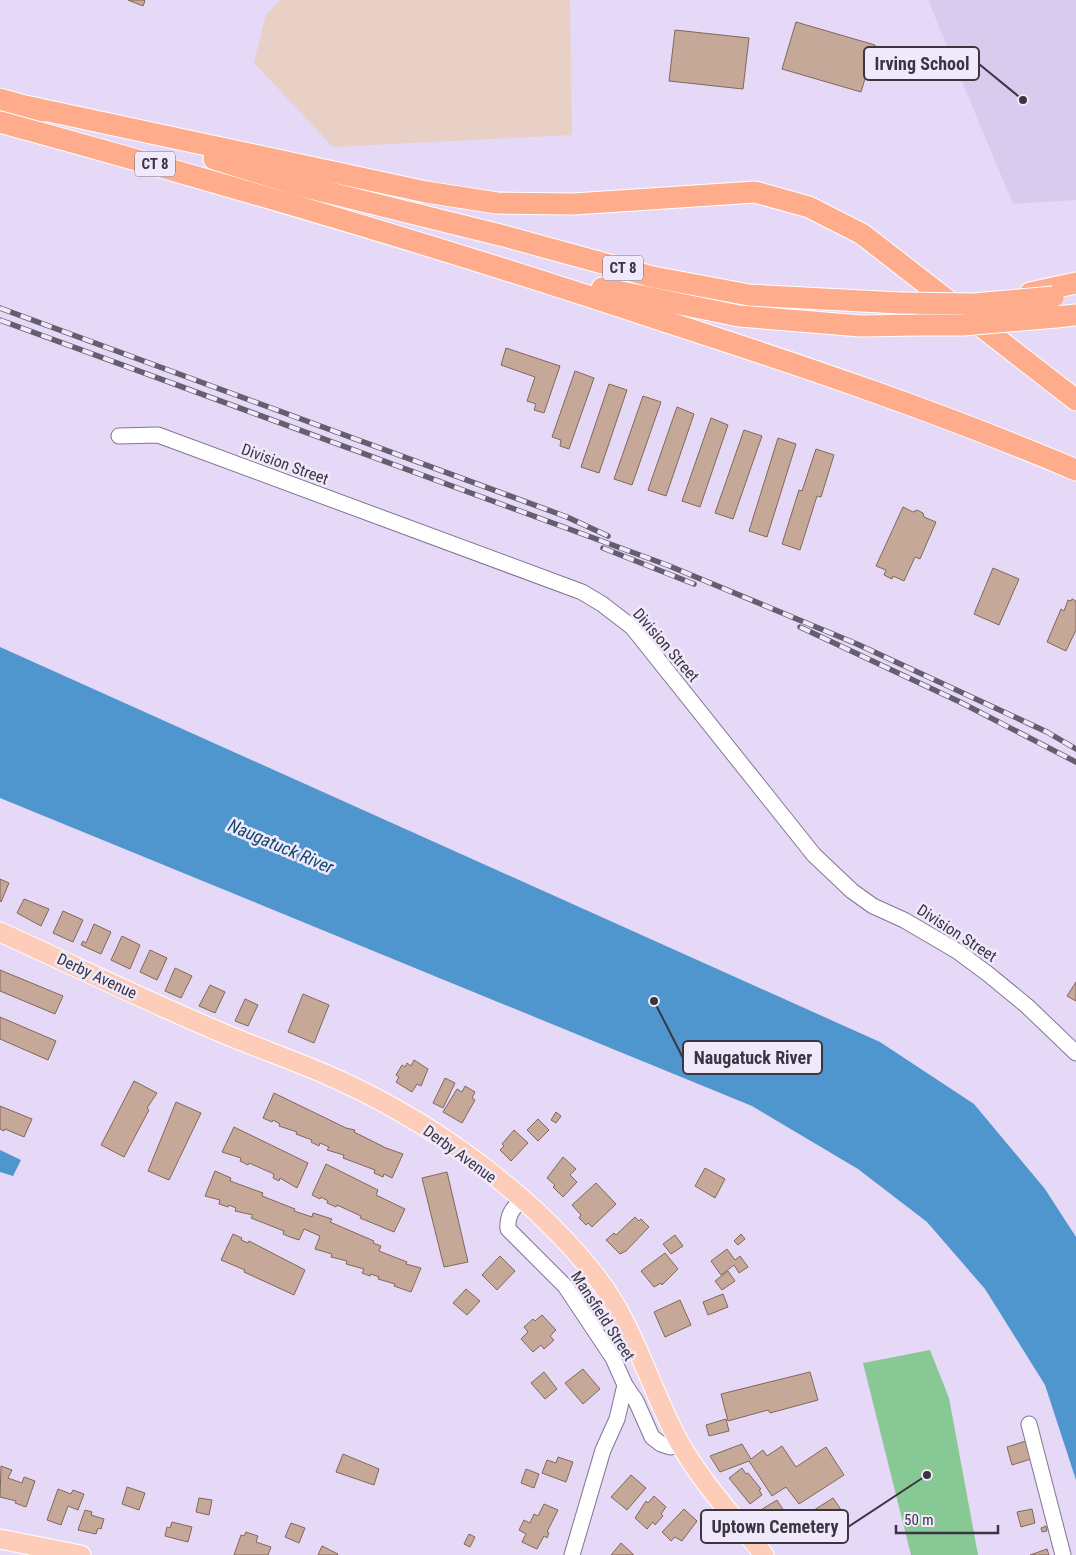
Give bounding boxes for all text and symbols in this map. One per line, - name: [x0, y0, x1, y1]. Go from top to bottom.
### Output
- callout: Irving School: [864, 47, 979, 80]
- text: Irving School: [875, 53, 969, 74]
- road number: CT 8: [135, 152, 175, 176]
- road number: CT 8: [603, 256, 643, 280]
- street label: Division Street: [239, 439, 331, 489]
- street label: Division Street: [629, 604, 703, 686]
- water label: Naugatuck River: [225, 814, 337, 878]
- street label: Division Street: [914, 900, 1001, 966]
- street label: Derby Avenue: [54, 949, 140, 1003]
- callout: Naugatuck River: [683, 1041, 822, 1074]
- text: Naugatuck River: [694, 1047, 812, 1068]
- street label: Derby Avenue: [420, 1121, 500, 1187]
- street label: Mansfield Street: [567, 1268, 639, 1365]
- scale bar: [896, 1502, 998, 1534]
- callout: Uptown Cemetery: [701, 1510, 848, 1543]
- text: 50 m: [904, 1511, 934, 1529]
- text: Uptown Cemetery: [712, 1516, 838, 1537]

